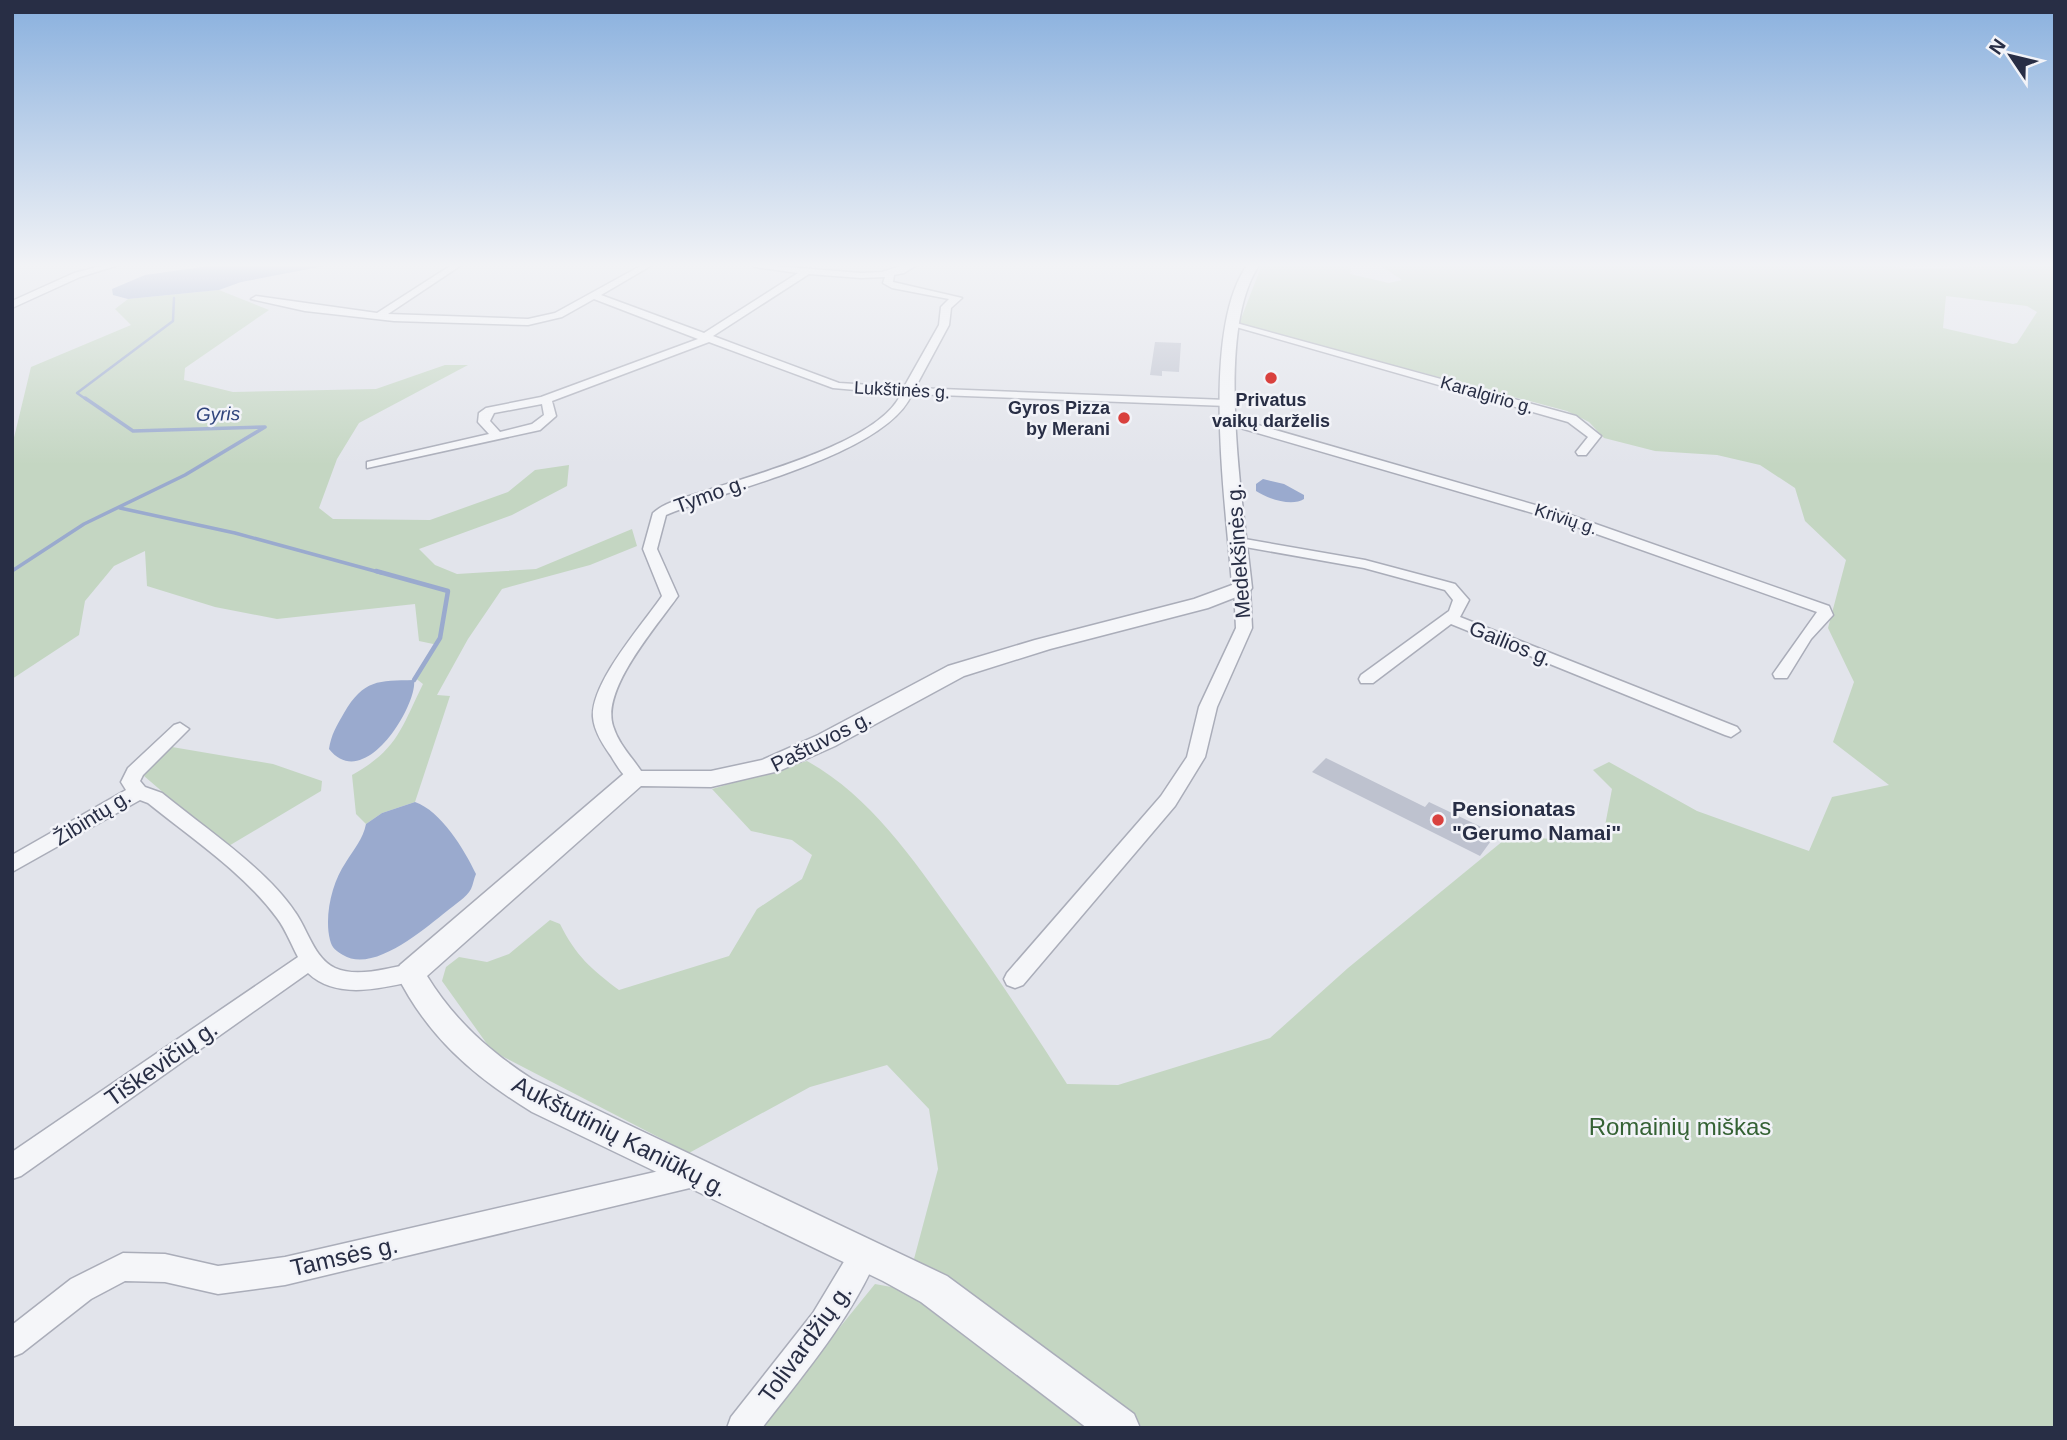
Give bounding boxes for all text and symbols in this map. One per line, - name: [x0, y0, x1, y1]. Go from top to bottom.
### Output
- north arrow: [1976, 21, 2046, 91]
- text: N: [1985, 35, 2010, 58]
- marker: Privatus vaikų darželis: [1263, 370, 1279, 386]
- street label: Karalgirio g.: [1438, 372, 1536, 418]
- street label: Lukštinės g.: [854, 377, 950, 403]
- place label: Privatus vaikų darželis: [1212, 390, 1330, 431]
- place label: Gyros Pizza by Merani: [1008, 398, 1111, 439]
- water label: Gyris: [196, 403, 241, 425]
- marker: Gyros Pizza by Merani: [1116, 410, 1132, 426]
- street label: Tymo g.: [671, 470, 749, 518]
- street label: Medekšinės g.: [1222, 483, 1254, 619]
- street label: Krivių g.: [1532, 499, 1600, 539]
- street label: Gailios g.: [1466, 616, 1556, 670]
- street label: Paštuvos g.: [767, 706, 875, 776]
- street label: Žibintų g.: [49, 784, 135, 850]
- place label: Pensionatas "Gerumo Namai": [1452, 797, 1621, 844]
- marker: Pensionatas "Gerumo Namai": [1430, 812, 1446, 828]
- street label: Tiškevičių g.: [100, 1014, 222, 1112]
- street label: Aukštutinių Kaniūkų g.: [508, 1070, 732, 1202]
- park label: Romainių miškas: [1589, 1113, 1771, 1140]
- street label: Tamsės g.: [288, 1231, 400, 1281]
- street label: Tolivardžių g.: [753, 1278, 857, 1408]

